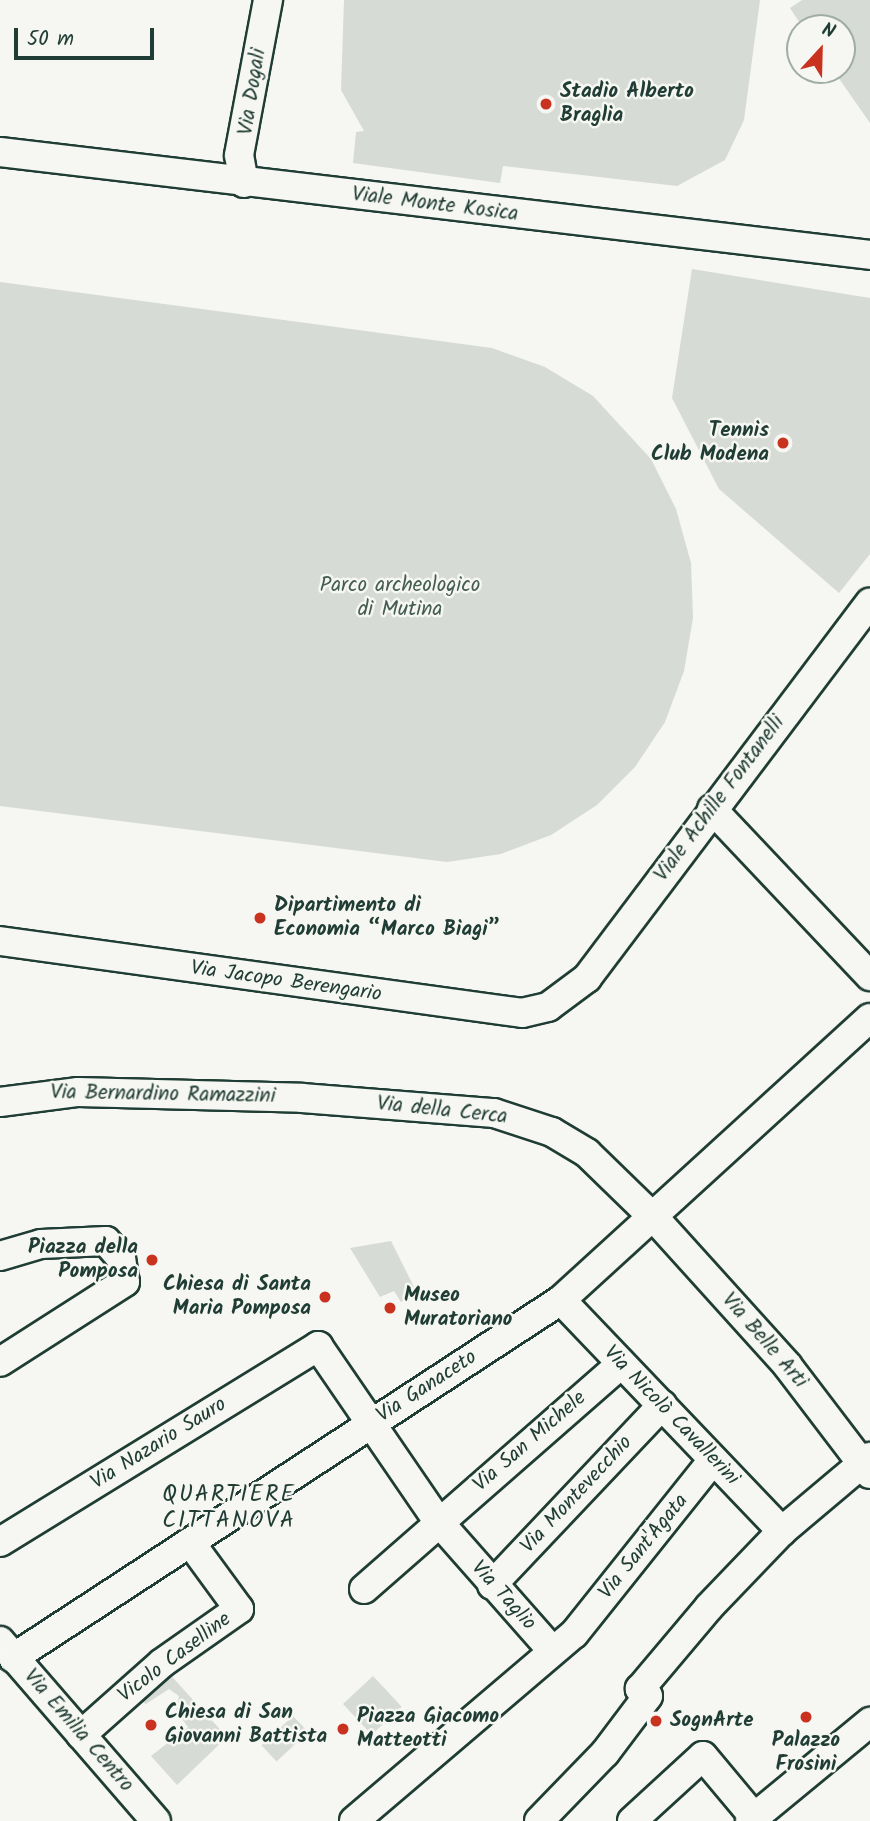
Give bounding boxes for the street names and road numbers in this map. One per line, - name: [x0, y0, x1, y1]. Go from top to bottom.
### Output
- street label: Via Dogali: [234, 47, 272, 137]
- street label: Viale Monte Kosica: [350, 182, 520, 228]
- street label: Viale Achille Fontanelli: [649, 711, 791, 887]
- street label: Via Jacopo Berengario: [189, 956, 383, 1008]
- street label: Via Bernardino Ramazzini: [50, 1080, 276, 1110]
- street label: Via della Cerca: [375, 1092, 509, 1130]
- street label: Via Belle Arti: [716, 1288, 812, 1394]
- street label: Via Nicolò Cavallerini: [598, 1341, 744, 1491]
- street label: Via Ganaceto: [372, 1345, 482, 1429]
- street label: Via San Michele: [468, 1386, 592, 1498]
- street label: Via Nazario Sauro: [87, 1392, 231, 1496]
- street label: Via Montevecchio: [516, 1431, 638, 1559]
- street label: Via Sant'Agata: [594, 1489, 694, 1605]
- street label: Via Taglio: [465, 1556, 541, 1636]
- street label: Vicolo Caselline: [114, 1607, 236, 1709]
- street label: Via Emilia Centro: [18, 1664, 138, 1798]

